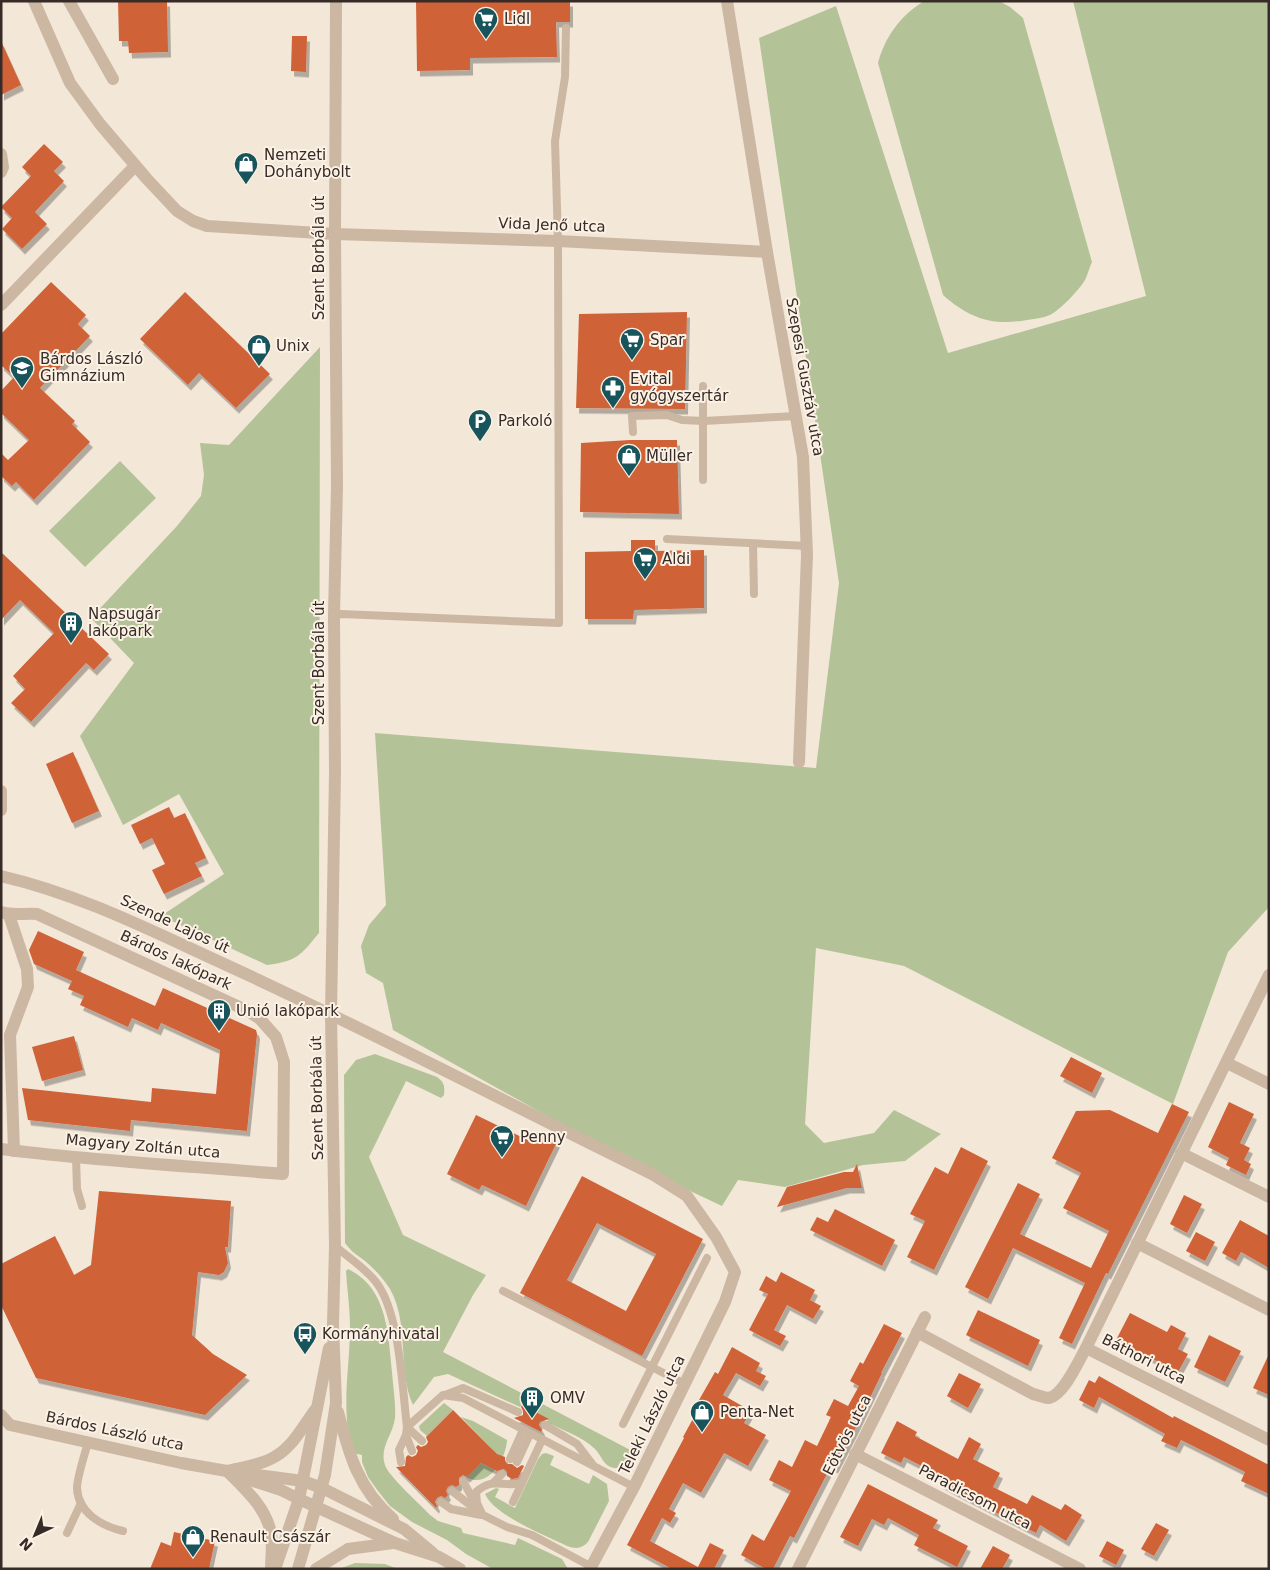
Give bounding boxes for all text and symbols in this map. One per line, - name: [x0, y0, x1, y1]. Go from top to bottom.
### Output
- supermarket icon: Lidl: [473, 6, 499, 40]
- place label: Lidl: [504, 10, 530, 28]
- place label: Nemzeti Dohánybolt: [264, 146, 351, 181]
- shop icon: Nemzeti Dohánybolt: [233, 151, 259, 185]
- street label: Szent Borbála út: [310, 196, 328, 320]
- street label: Vida Jenő utca: [498, 214, 606, 236]
- street label: Szepesi Gusztáv utca: [782, 296, 828, 458]
- supermarket icon: Spar: [619, 327, 645, 361]
- place label: Spar: [650, 331, 685, 349]
- shop icon: Unix: [246, 333, 272, 367]
- place label: Unix: [276, 337, 310, 355]
- place label: Bárdos László Gimnázium: [40, 350, 143, 385]
- school or university icon: Bárdos László Gimnázium: [9, 355, 35, 389]
- place label: Evital gyógyszertár: [630, 370, 729, 405]
- pharmacy icon: Evital gyógyszertár: [600, 375, 626, 409]
- parking icon: Parkoló: [467, 408, 493, 442]
- place label: Parkoló: [498, 412, 552, 430]
- shop icon: Müller: [616, 443, 642, 477]
- place label: Müller: [646, 447, 693, 465]
- supermarket icon: Aldi: [632, 546, 658, 580]
- place label: Aldi: [662, 550, 690, 568]
- street label: Szent Borbála út: [310, 601, 328, 725]
- place label: Napsugár lakópark: [88, 605, 161, 640]
- building icon: Napsugár lakópark: [58, 610, 84, 644]
- street label: Szende Lajos út: [117, 891, 233, 957]
- street label: Bárdos lakópark: [117, 926, 235, 994]
- building icon: Unió lakópark: [206, 998, 232, 1032]
- place label: Unió lakópark: [236, 1002, 339, 1020]
- street label: Szent Borbála út: [307, 1035, 327, 1160]
- supermarket icon: Penny: [489, 1124, 515, 1158]
- place label: Penny: [520, 1128, 566, 1146]
- street label: Magyary Zoltán utca: [65, 1130, 221, 1162]
- bus stop icon: Kormányhivatal: [292, 1321, 318, 1355]
- place label: Kormányhivatal: [322, 1325, 439, 1343]
- street label: Báthori utca: [1099, 1330, 1189, 1388]
- street label: Teleki László utca: [615, 1352, 689, 1479]
- building icon: OMV: [519, 1385, 545, 1419]
- place label: OMV: [550, 1389, 586, 1407]
- street label: Eötvös utca: [819, 1392, 875, 1478]
- shop icon: Penta-Net: [689, 1399, 715, 1433]
- place label: Penta-Net: [720, 1403, 794, 1421]
- street label: Bárdos László utca: [44, 1408, 186, 1454]
- street label: Paradicsom utca: [916, 1461, 1034, 1533]
- north arrow: [10, 1510, 60, 1560]
- shop icon: Renault Császár: [180, 1524, 206, 1558]
- place label: Renault Császár: [210, 1528, 331, 1546]
- text: N: [16, 1535, 36, 1554]

